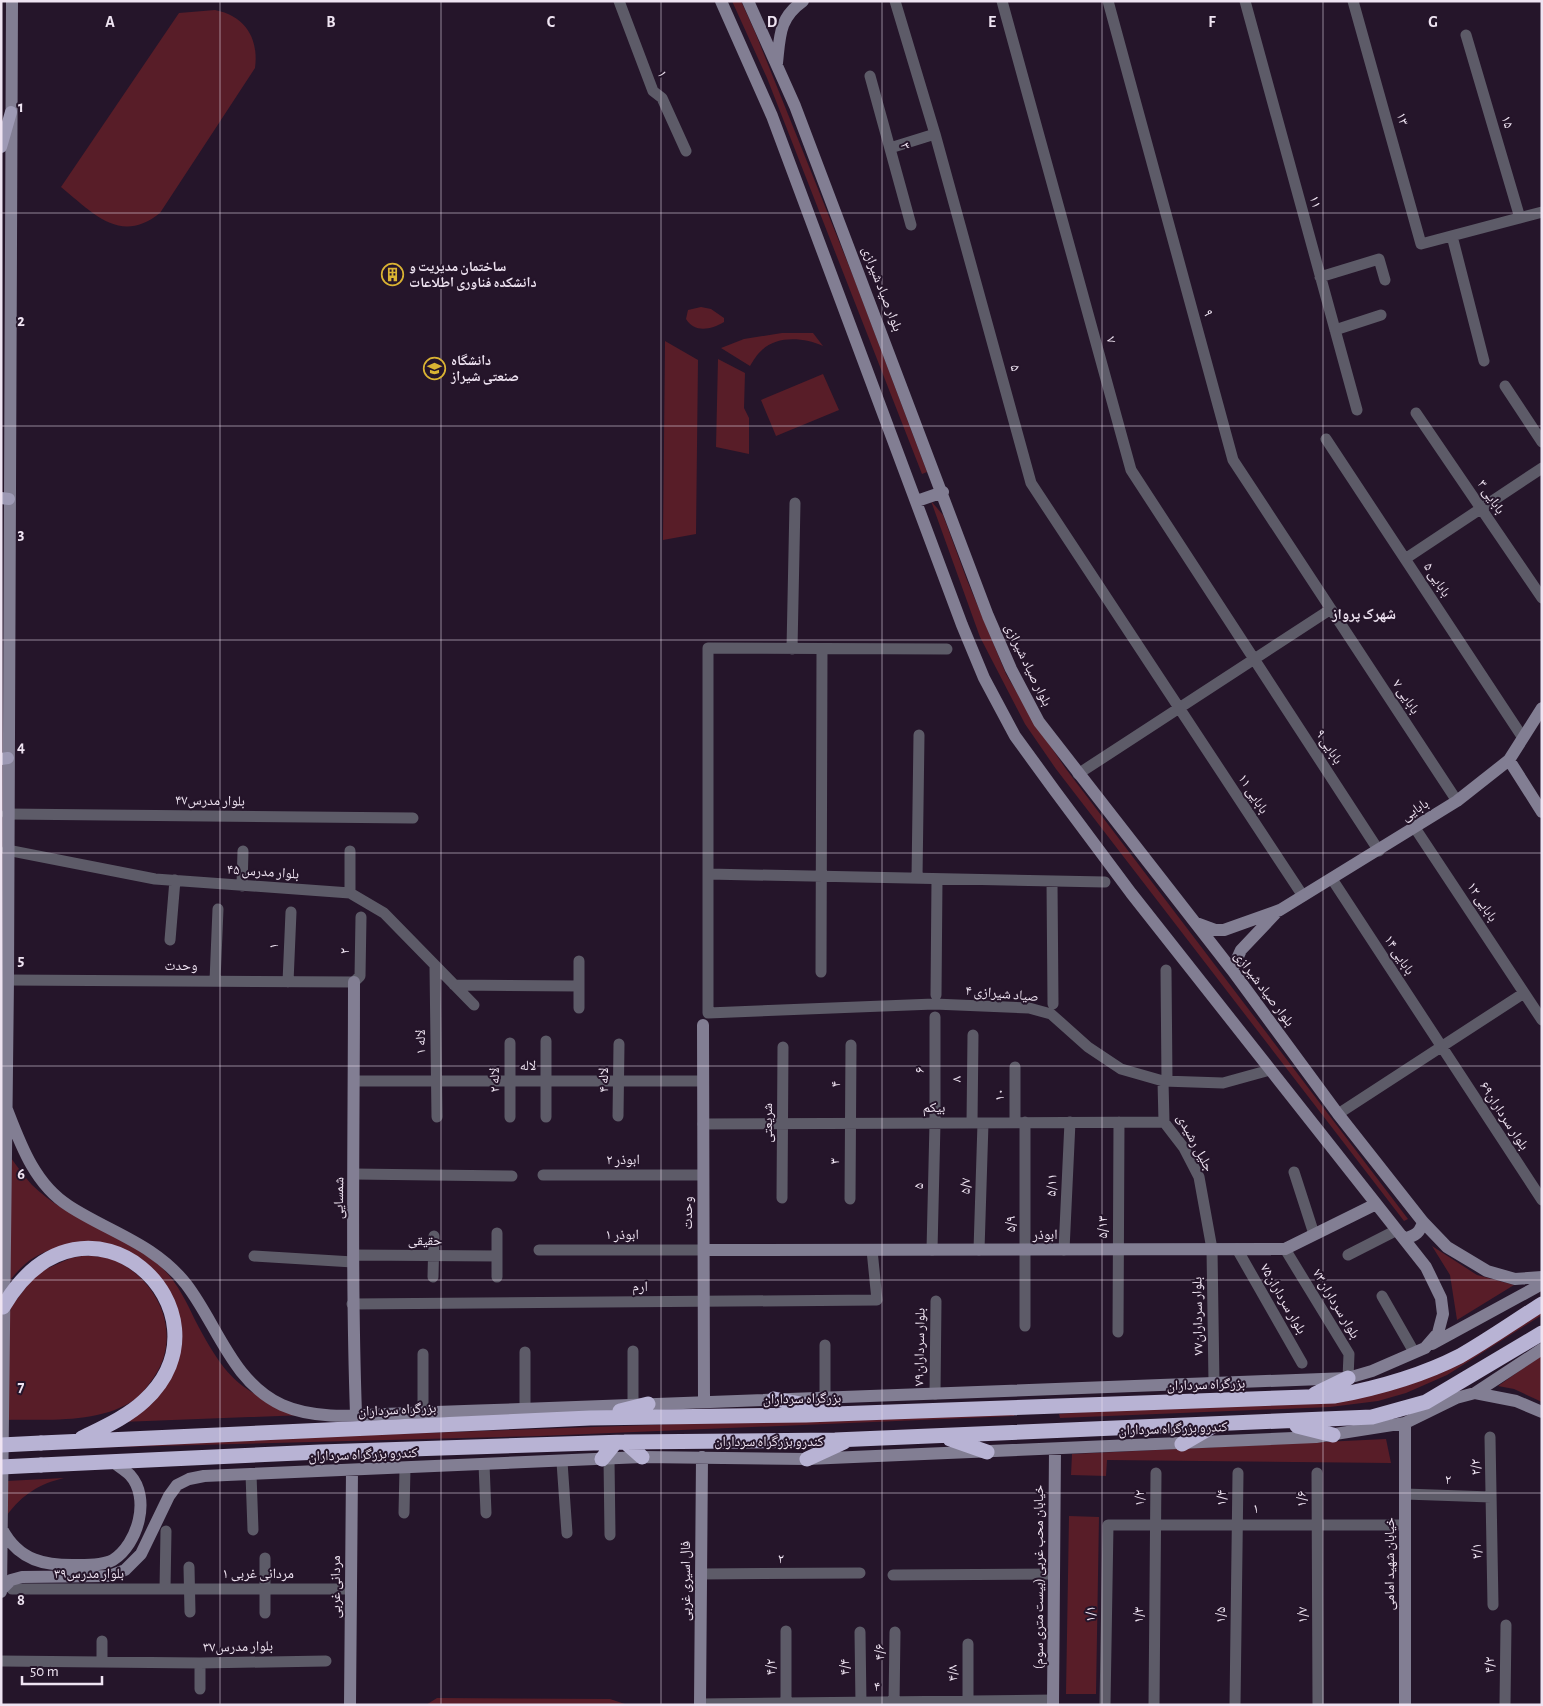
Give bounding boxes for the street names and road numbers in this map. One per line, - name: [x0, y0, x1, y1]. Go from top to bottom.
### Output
- street label: ۱: [654, 69, 670, 79]
- street label: ۱۳: [1394, 111, 1410, 127]
- street label: ۱۵: [1498, 114, 1516, 130]
- street label: ۳: [897, 141, 913, 151]
- street label: ۱۱: [1307, 194, 1323, 210]
- street label: بلوار صیاد شیرازی: [858, 245, 905, 334]
- street label: ۹: [1200, 308, 1216, 318]
- street label: ۷: [1103, 335, 1119, 345]
- street label: ۵: [1007, 363, 1023, 373]
- street label: بابایی ۳: [1474, 477, 1507, 517]
- street label: بابایی ۵: [1420, 560, 1453, 600]
- street label: بلوار صیاد شیرازی: [1001, 622, 1054, 709]
- street label: بابایی ۷: [1389, 677, 1422, 717]
- street label: بابایی ۹: [1312, 727, 1345, 767]
- street label: بابایی ۱۱: [1234, 772, 1271, 817]
- street label: بلوار مدرس۴۷: [175, 793, 245, 810]
- street label: بابایی: [1399, 796, 1432, 825]
- street label: ۴۵ بلوار مدرس: [226, 862, 300, 883]
- street label: بابایی ۱۲: [1463, 880, 1500, 925]
- street label: بابایی ۱۴: [1380, 933, 1417, 978]
- street label: ۱: [267, 943, 281, 949]
- street label: ۲: [338, 948, 352, 954]
- street label: بلوار صیاد شیرازی: [1231, 949, 1297, 1030]
- street label: وحدت: [165, 959, 197, 974]
- street label: صیاد شیرازی ۴: [965, 984, 1039, 1005]
- street label: لاله ۱: [414, 1029, 428, 1055]
- street label: لاله: [520, 1059, 536, 1073]
- street label: لاله ۲: [488, 1067, 502, 1093]
- street label: لاله ۴: [597, 1067, 611, 1093]
- street label: ۶: [913, 1067, 927, 1073]
- street label: ۸: [950, 1076, 964, 1082]
- street label: بلوار سرداران۶۹: [1476, 1079, 1531, 1153]
- street label: ۴: [829, 1081, 843, 1087]
- street label: ۱۰: [993, 1089, 1007, 1101]
- street label: بیکم: [923, 1101, 945, 1117]
- street label: شریعتی: [761, 1103, 776, 1143]
- street label: جلیل رشیدی: [1173, 1112, 1216, 1175]
- street label: ابوذر ۲: [606, 1153, 640, 1168]
- street label: ۳: [828, 1158, 842, 1164]
- street label: ۵/۱۱: [1044, 1173, 1060, 1197]
- street label: شمسایی: [332, 1177, 347, 1219]
- street label: ۵/۷: [959, 1178, 973, 1194]
- street label: ۵: [912, 1183, 926, 1189]
- street label: وحدت: [681, 1197, 696, 1229]
- street label: ۵/۹: [1004, 1216, 1018, 1232]
- street label: ۵/۱۳: [1096, 1216, 1110, 1238]
- street label: ابوذر ۱: [605, 1228, 639, 1243]
- street label: ابوذر: [1032, 1228, 1057, 1243]
- street label: حقیقی: [408, 1234, 442, 1249]
- street label: بلوار سرداران۷۵: [1256, 1262, 1309, 1337]
- street label: بلوار سرداران۷۳: [1309, 1267, 1362, 1342]
- street label: بلوار سرداران۷۷: [1190, 1277, 1207, 1355]
- street label: ارم: [632, 1280, 648, 1296]
- street label: بلوار سرداران۷۹: [912, 1308, 929, 1386]
- street label: بزرگراه سرداران: [1166, 1377, 1246, 1394]
- street label: بزرگراه سرداران: [763, 1391, 842, 1408]
- street label: بزرگراه سرداران: [357, 1401, 437, 1420]
- street label: کندرو بزرگراه سرداران: [1118, 1420, 1228, 1439]
- street label: کندرو بزرگراه سرداران: [714, 1435, 824, 1450]
- street label: کندرو بزرگراه سرداران: [308, 1446, 418, 1465]
- street label: ۲/۲: [1469, 1459, 1483, 1475]
- street label: ۲: [1445, 1473, 1451, 1487]
- street label: خیابان محب غربی (بیست متری سوم): [1032, 1485, 1048, 1669]
- street label: ۱/۲: [1133, 1489, 1147, 1507]
- street label: ۱/۴: [1215, 1490, 1229, 1506]
- street label: ۱/۶: [1295, 1491, 1309, 1507]
- street label: ۱: [1253, 1502, 1259, 1516]
- street label: خیابان شهید امامی: [1383, 1517, 1398, 1611]
- street label: فال اسیری غربی: [679, 1541, 694, 1621]
- street label: ۲/۱: [1470, 1543, 1484, 1559]
- street label: ۲: [778, 1552, 784, 1566]
- street label: مردانی غربی: [329, 1555, 344, 1619]
- street label: بلوار مدرس۳۹: [54, 1567, 124, 1582]
- street label: مردانی غربی ۱: [222, 1567, 294, 1582]
- street label: ۱/۱: [1084, 1606, 1098, 1622]
- street label: ۱/۳: [1132, 1607, 1146, 1623]
- street label: ۱/۵: [1214, 1607, 1228, 1623]
- street label: ۱/۷: [1296, 1607, 1310, 1623]
- street label: بلوار مدرس۳۷: [203, 1639, 273, 1656]
- street label: ۴/۶: [873, 1644, 887, 1660]
- street label: ۴/۲: [1483, 1657, 1497, 1673]
- street label: ۴/۲: [764, 1659, 778, 1675]
- street label: ۴/۴: [838, 1659, 852, 1675]
- street label: ۴/۸: [946, 1665, 960, 1681]
- street label: ۴: [874, 1680, 880, 1694]

